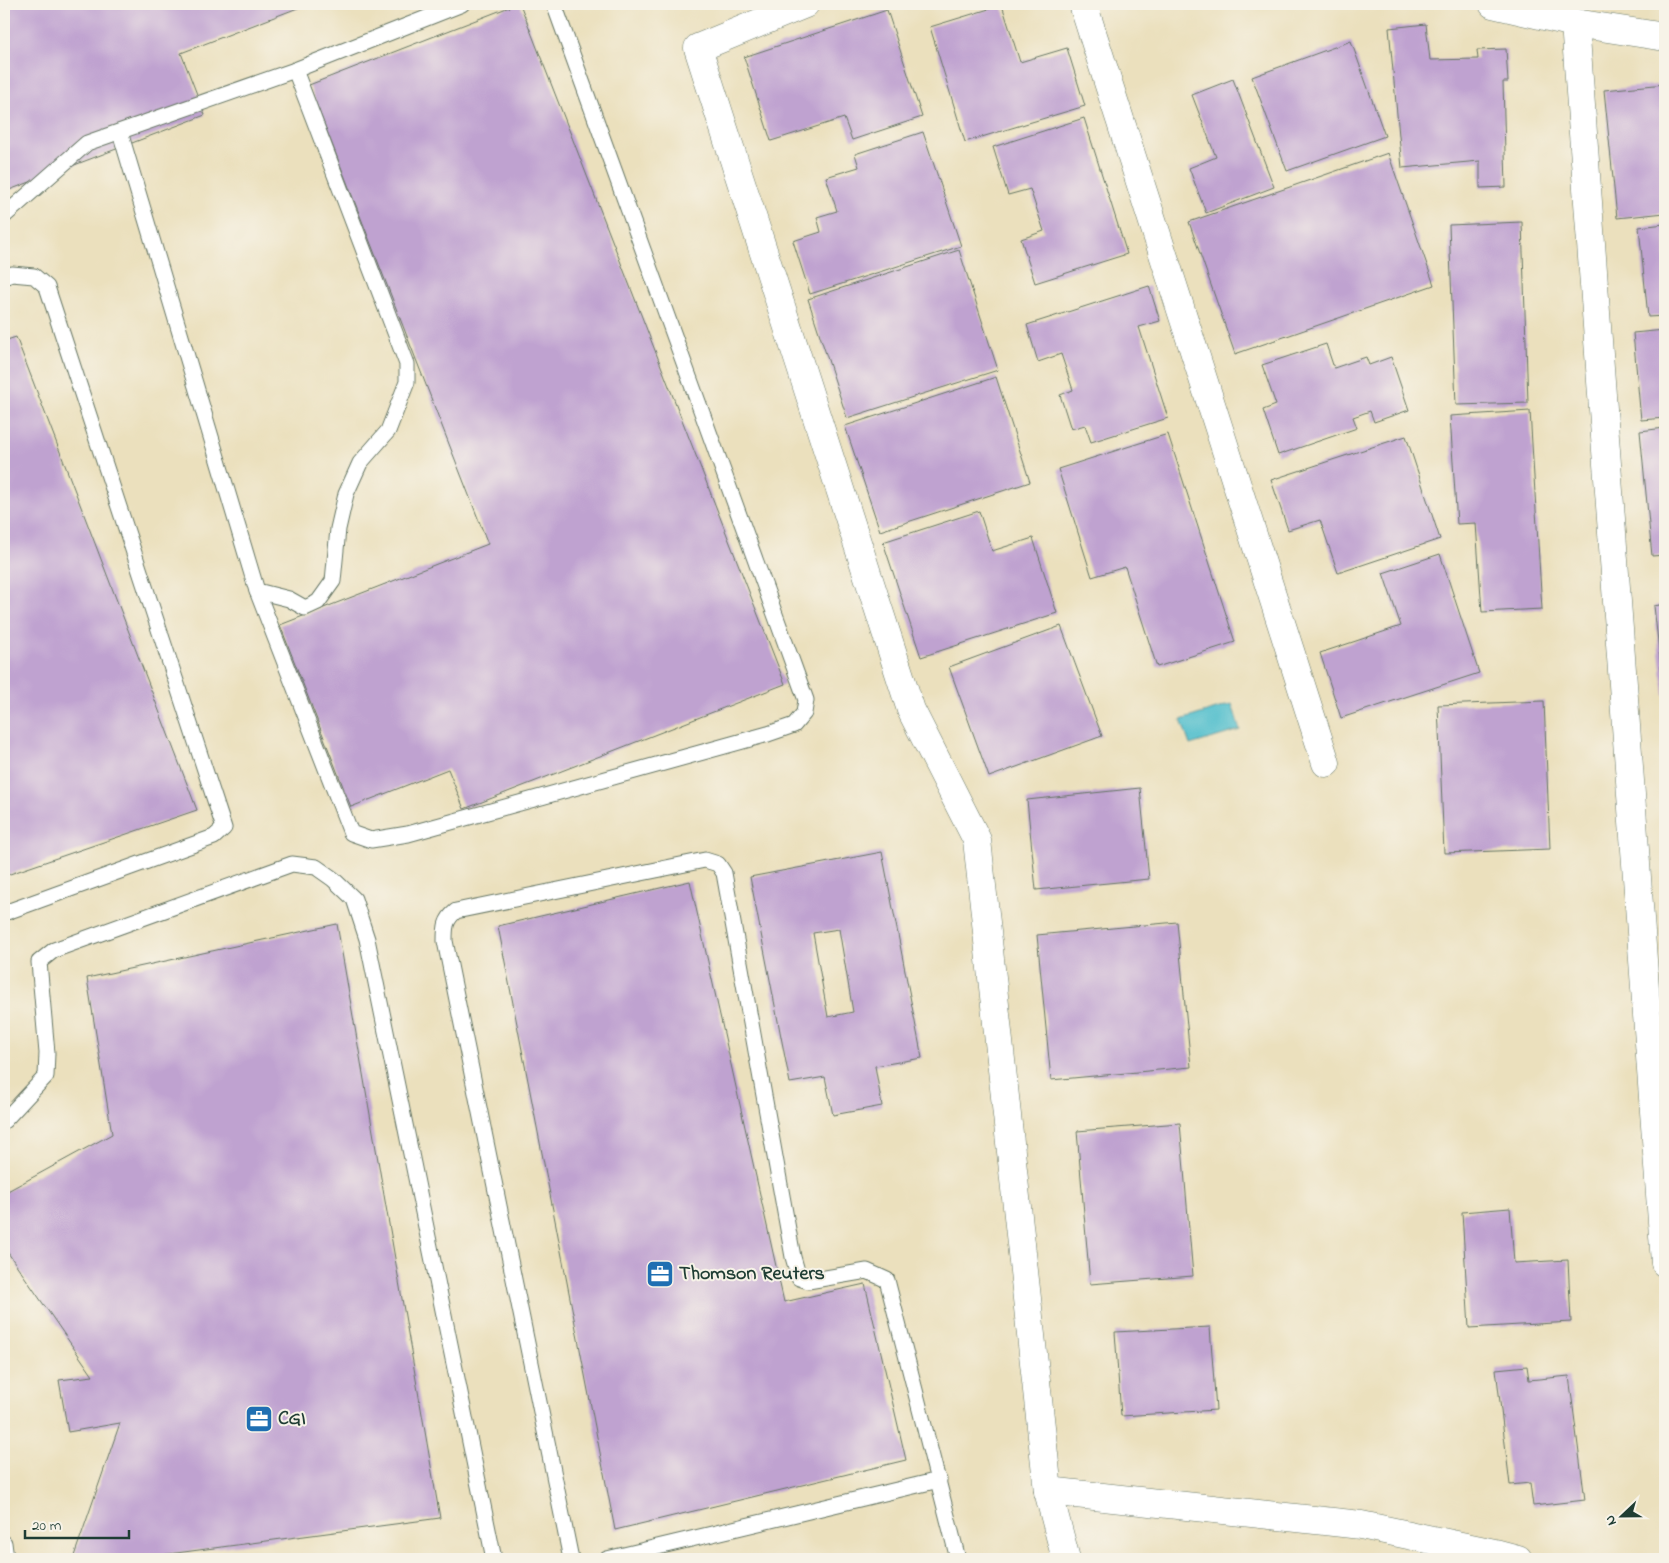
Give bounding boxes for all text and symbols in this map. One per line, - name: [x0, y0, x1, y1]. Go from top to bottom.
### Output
- office icon: Thomson Reuters: [645, 1259, 675, 1289]
- place label: Thomson Reuters: [679, 1260, 825, 1289]
- office icon: CGI: [244, 1404, 274, 1434]
- place label: CGI: [278, 1405, 306, 1434]
- north arrow: [1596, 1490, 1646, 1540]
- scale bar: [25, 1508, 129, 1540]
- text: N: [1600, 1512, 1623, 1529]
- text: 20 m: [32, 1515, 62, 1537]

